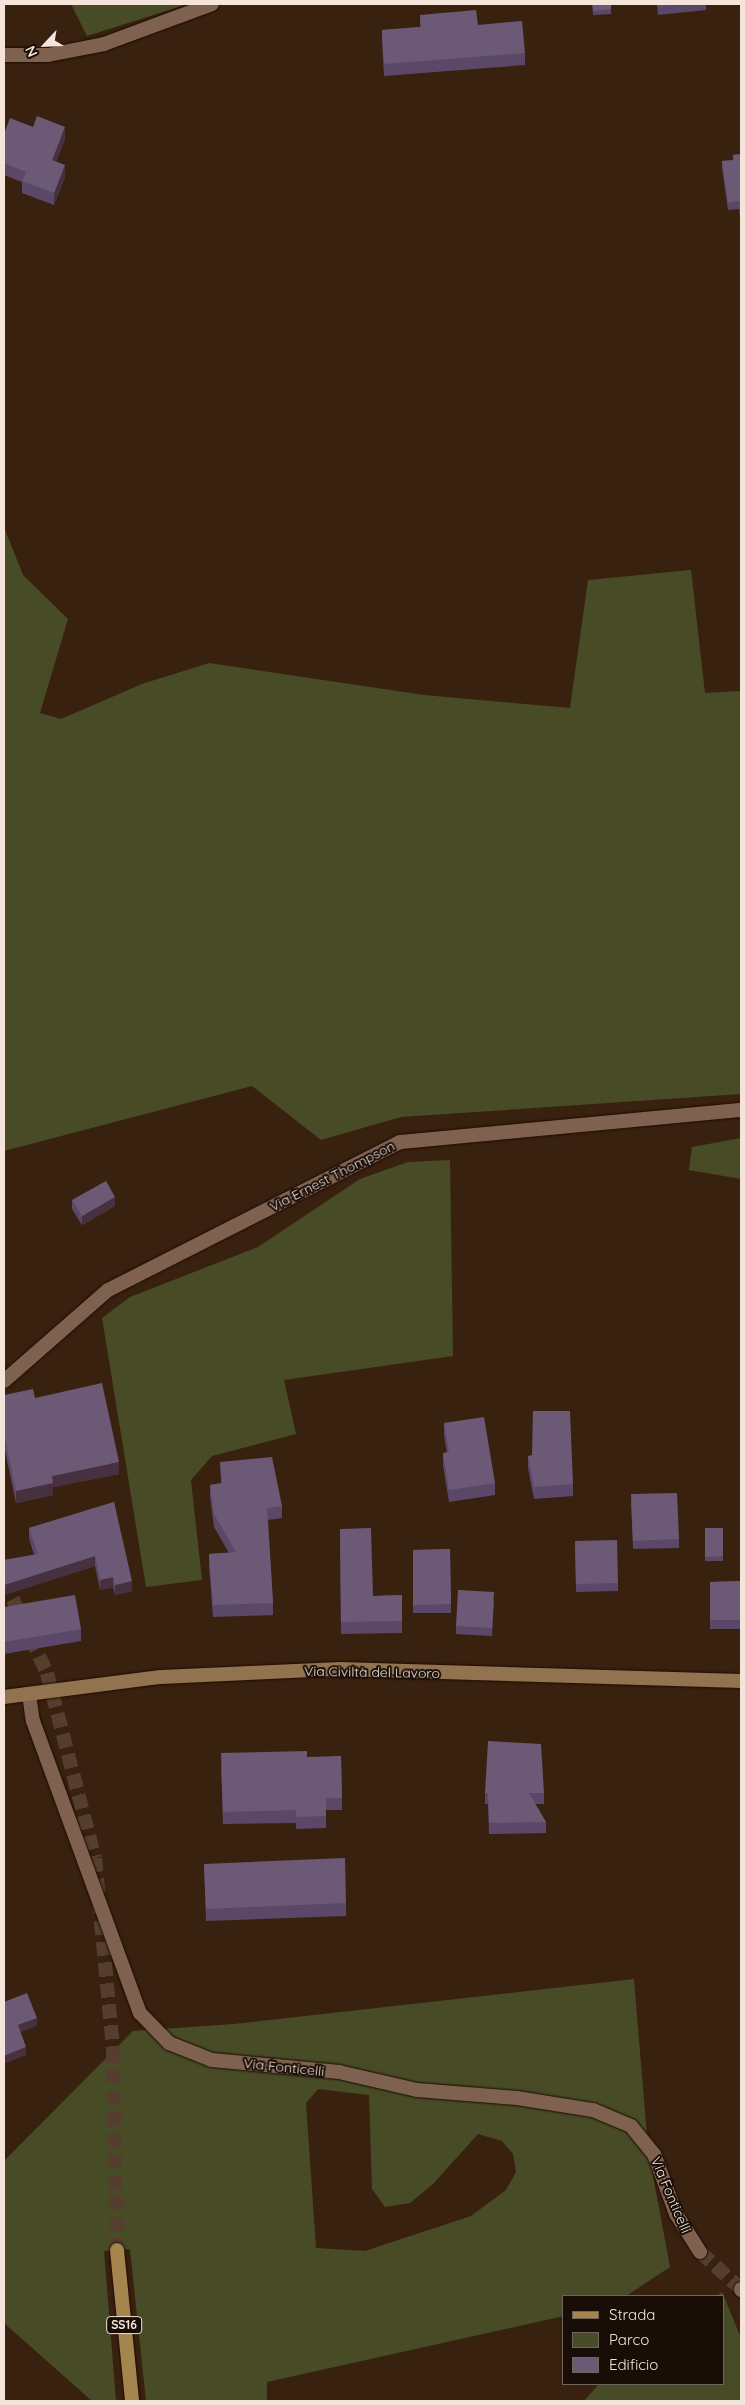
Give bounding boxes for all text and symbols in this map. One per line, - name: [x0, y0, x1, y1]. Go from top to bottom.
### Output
- north arrow: [20, 20, 70, 70]
- text: N: [21, 43, 42, 60]
- street label: Via Ernest Thompson: [267, 1137, 397, 1215]
- street label: Via Civiltà del Lavoro: [304, 1662, 440, 1682]
- street label: Via Fonticelli: [243, 2054, 325, 2080]
- street label: Via Fonticelli: [647, 2154, 695, 2236]
- legend: [562, 2295, 725, 2385]
- text: Strada: [609, 2305, 655, 2324]
- road number: SS16: [105, 2316, 143, 2334]
- text: Parco: [609, 2330, 649, 2349]
- text: Edificio: [609, 2355, 658, 2374]

